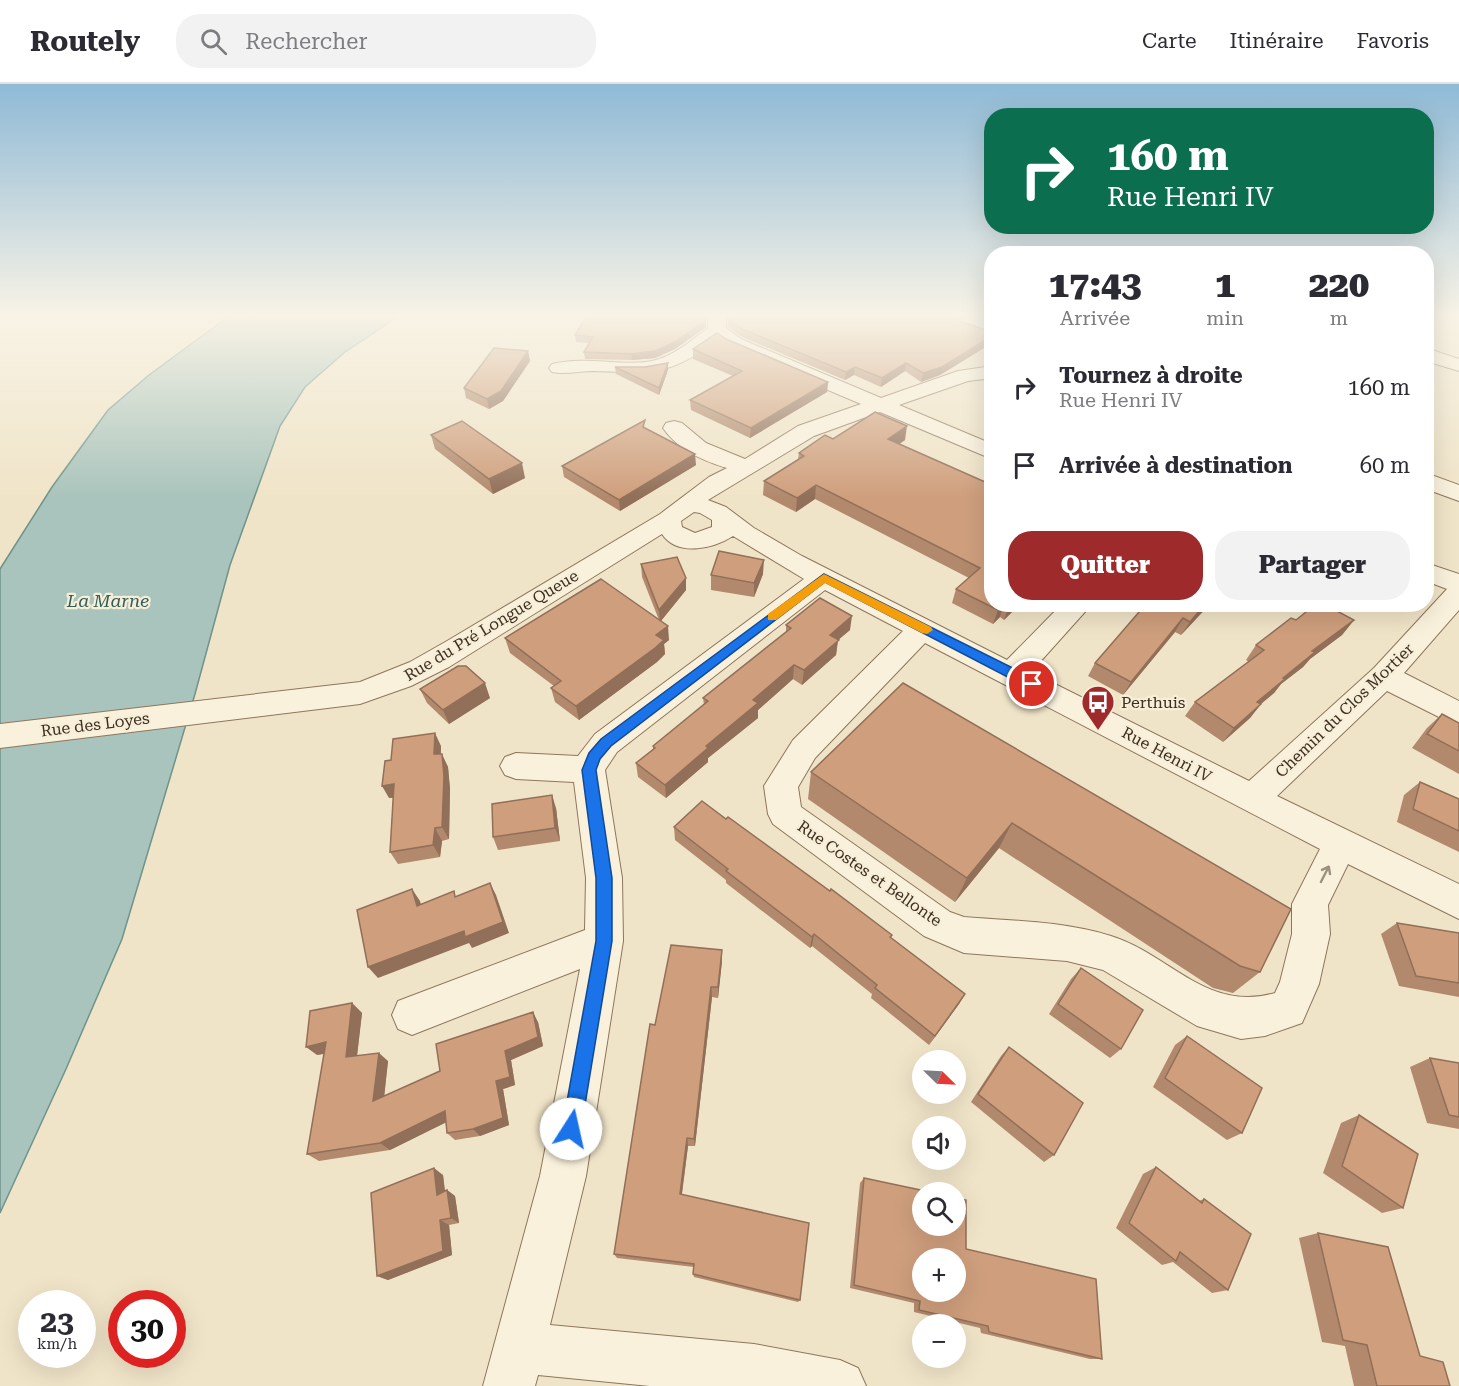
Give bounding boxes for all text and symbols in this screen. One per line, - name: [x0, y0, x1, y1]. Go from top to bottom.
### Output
- search box: [176, 14, 596, 68]
- text: Routely: [30, 25, 140, 58]
- icon: search: [197, 25, 230, 58]
- text: Rechercher: [245, 29, 367, 54]
- text: Carte: [1142, 29, 1197, 53]
- text: Itinéraire: [1230, 29, 1324, 53]
- text: Favoris: [1357, 29, 1429, 53]
- text: 160 m: [1107, 131, 1229, 180]
- icon: right: [1008, 132, 1086, 210]
- text: Rue Henri IV: [1107, 181, 1274, 213]
- text: 17:43: [1049, 264, 1141, 306]
- text: 1: [1215, 264, 1235, 306]
- text: 220: [1309, 264, 1369, 306]
- text: Arrivée: [1060, 306, 1130, 330]
- text: min: [1206, 306, 1244, 330]
- text: m: [1330, 306, 1348, 330]
- text: Tournez à droite: [1059, 363, 1243, 388]
- icon: right: [1008, 371, 1041, 404]
- text: 160 m: [1347, 375, 1410, 400]
- text: Rue Henri IV: [1059, 388, 1183, 412]
- icon: arrive: [1008, 449, 1041, 482]
- text: Arrivée à destination: [1059, 453, 1293, 478]
- text: 60 m: [1360, 453, 1410, 478]
- button: Quitter: [1008, 531, 1203, 600]
- button: Partager: [1215, 531, 1410, 600]
- street label: Rue du Pré Longue Queue: [401, 566, 582, 685]
- water label: La Marne: [66, 590, 149, 611]
- street label: Chemin du Clos Mortier: [1271, 639, 1418, 781]
- pin: [1006, 658, 1057, 709]
- icon: arrive: [1015, 667, 1048, 700]
- bus stop icon: Perthuis: [1080, 684, 1116, 731]
- place label: Perthuis: [1121, 693, 1186, 712]
- street label: Rue des Loyes: [40, 708, 151, 741]
- street label: Rue Henri IV: [1119, 723, 1216, 786]
- street label: Rue Costes et Bellonte: [794, 816, 946, 931]
- one-way arrow: [1320, 865, 1332, 883]
- north arrow: [912, 1050, 966, 1104]
- map controls: [912, 1050, 966, 1368]
- position arrow: [539, 1097, 603, 1161]
- button: sound: [912, 1116, 966, 1170]
- button: search: [912, 1182, 966, 1236]
- button: +: [912, 1248, 966, 1302]
- speed limit sign: 30: [108, 1290, 186, 1368]
- text: 23: [40, 1304, 74, 1339]
- button: −: [912, 1314, 966, 1368]
- text: km/h: [37, 1335, 77, 1353]

